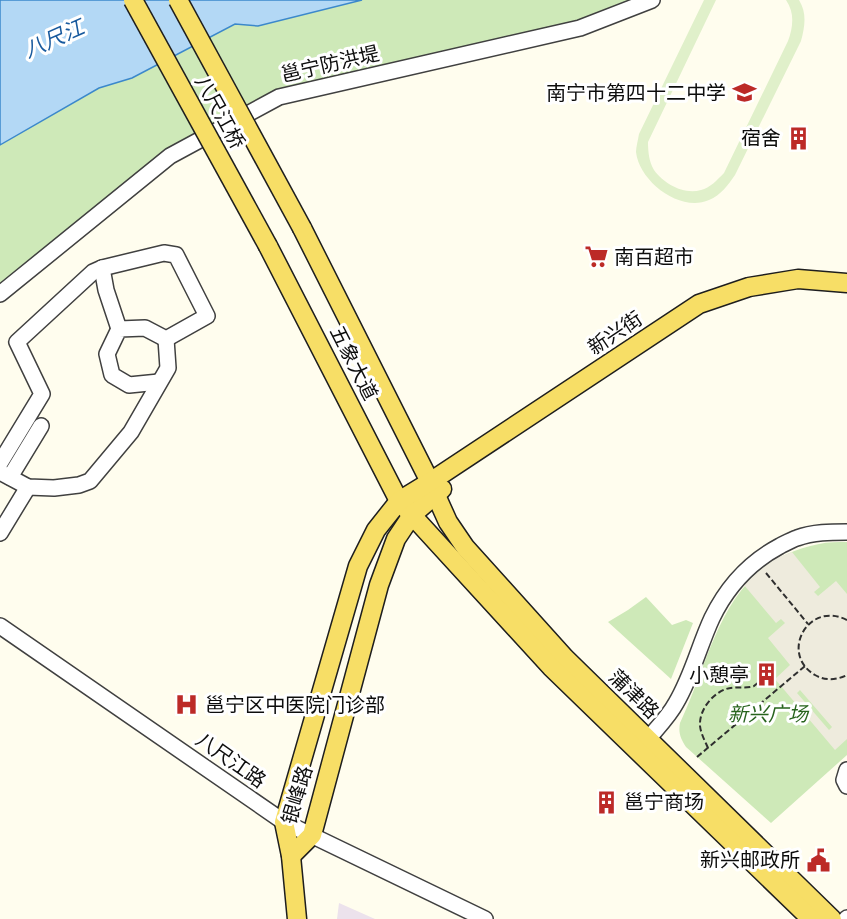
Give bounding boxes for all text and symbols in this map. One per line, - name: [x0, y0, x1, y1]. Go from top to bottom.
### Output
- water label: 八尺江: [20, 14, 89, 63]
- street label: 邕宁防洪堤: [279, 42, 381, 86]
- street label: 八尺江桥: [191, 72, 249, 152]
- school or university icon: 南宁市第四十二中学: [731, 80, 757, 106]
- place label: 南宁市第四十二中学: [546, 82, 726, 104]
- building icon: 宿舍: [786, 125, 812, 151]
- place label: 宿舍: [741, 127, 781, 149]
- supermarket icon: 南百超市: [583, 244, 609, 270]
- place label: 南百超市: [614, 246, 694, 268]
- street label: 新兴街: [584, 307, 646, 359]
- street label: 五象大道: [326, 322, 382, 404]
- building icon: 小憩亭: [754, 662, 780, 688]
- place label: 小憩亭: [689, 664, 749, 686]
- street label: 蒲津路: [605, 665, 663, 723]
- hospital icon: 邕宁区中医院门诊部: [174, 692, 200, 718]
- place label: 邕宁区中医院门诊部: [205, 694, 385, 716]
- park label: 新兴广场: [728, 703, 810, 725]
- street label: 八尺江路: [192, 728, 270, 792]
- street label: 银峰路: [278, 763, 316, 827]
- building icon: 邕宁商场: [593, 789, 619, 815]
- place label: 邕宁商场: [624, 791, 704, 813]
- public building icon: 新兴邮政所: [805, 847, 831, 873]
- place label: 新兴邮政所: [700, 849, 800, 871]

